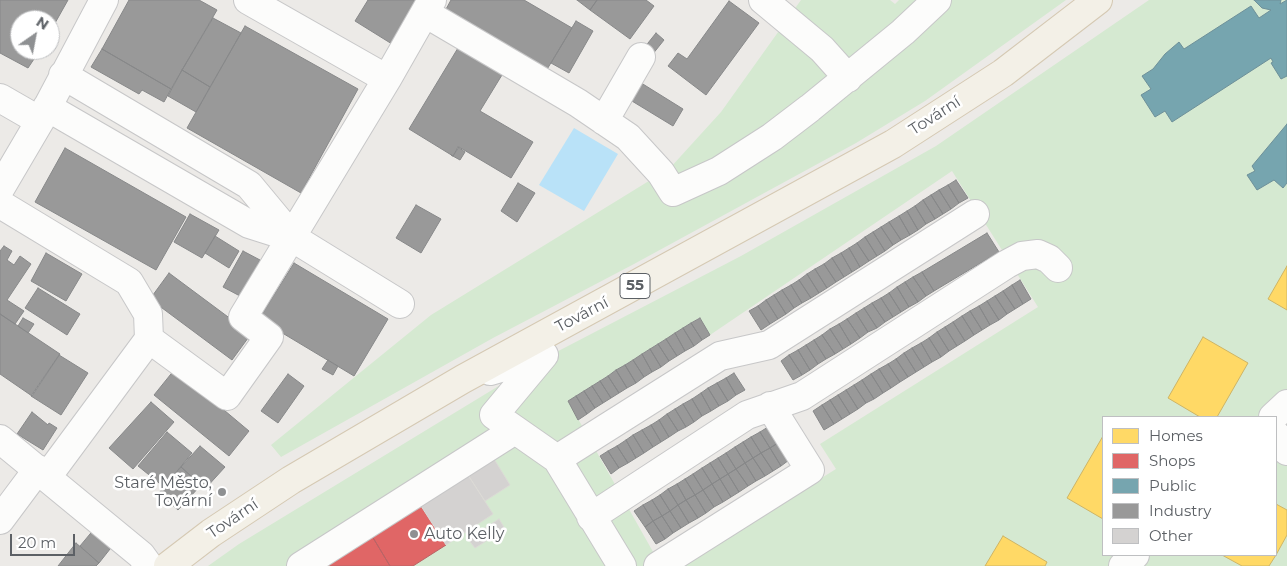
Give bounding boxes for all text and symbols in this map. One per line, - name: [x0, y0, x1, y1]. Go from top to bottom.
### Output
- north arrow: [10, 10, 60, 60]
- text: N: [33, 13, 52, 34]
- street label: Tovární: [906, 92, 964, 140]
- road number: 55: [620, 274, 650, 298]
- street label: Tovární: [552, 293, 612, 337]
- legend: [1102, 416, 1277, 556]
- text: Homes: [1149, 426, 1203, 445]
- text: Shops: [1149, 451, 1195, 470]
- place label: Staré Město, Tovární: [114, 473, 212, 511]
- text: Public: [1149, 476, 1197, 495]
- marker: Staré Město, Tovární: [216, 486, 228, 498]
- street label: Tovární: [204, 495, 262, 543]
- text: Industry: [1149, 501, 1211, 520]
- scale bar: [12, 524, 78, 556]
- place label: Auto Kelly: [424, 524, 504, 544]
- text: Other: [1149, 526, 1193, 545]
- marker: Auto Kelly: [408, 528, 420, 540]
- text: 20 m: [18, 533, 56, 552]

